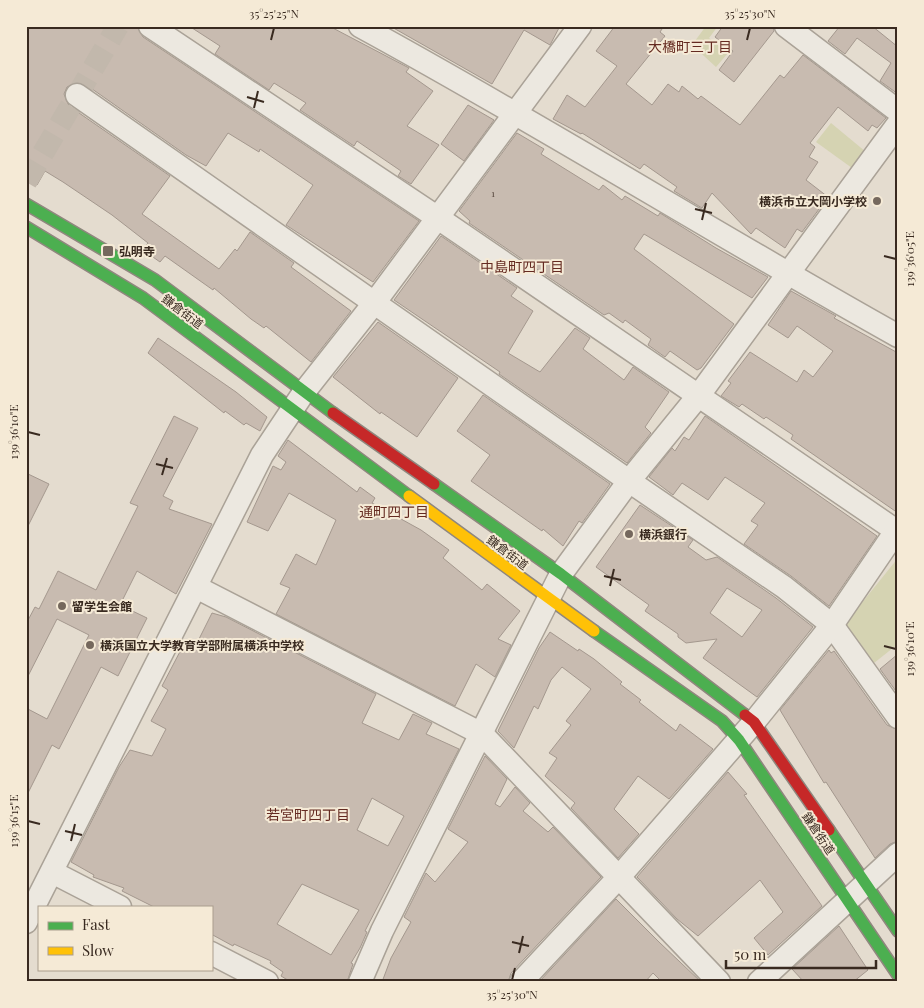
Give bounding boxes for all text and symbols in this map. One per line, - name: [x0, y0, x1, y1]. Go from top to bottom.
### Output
- text: 35°25'25"N: [249, 5, 299, 21]
- text: 35°25'30"N: [724, 5, 776, 21]
- district label: 大橋町三丁目: [648, 37, 732, 56]
- house number: 1: [491, 186, 495, 200]
- place label: 横浜市立大岡小学校: [759, 193, 867, 209]
- marker: 横浜市立大岡小学校: [871, 195, 883, 207]
- text: 139°36'05"E: [901, 231, 917, 287]
- place label: 弘明寺: [119, 243, 155, 259]
- marker: 弘明寺: [101, 244, 115, 258]
- district label: 中島町四丁目: [480, 257, 564, 276]
- street label: 鎌倉街道: [159, 290, 207, 332]
- text: 139°36'10"E: [5, 404, 21, 460]
- district label: 通町四丁目: [359, 502, 429, 521]
- place label: 横浜銀行: [639, 526, 687, 542]
- marker: 横浜銀行: [623, 528, 635, 540]
- street label: 鎌倉街道: [484, 531, 532, 573]
- place label: 留学生会館: [72, 598, 132, 614]
- marker: 留学生会館: [56, 600, 68, 612]
- text: 139°36'10"E: [901, 621, 917, 677]
- place label: 横浜国立大学教育学部附属横浜中学校: [100, 637, 304, 653]
- marker: 横浜国立大学教育学部附属横浜中学校: [84, 639, 96, 651]
- text: 139°36'15"E: [5, 795, 21, 847]
- district label: 若宮町四丁目: [266, 805, 350, 824]
- street label: 鎌倉街道: [799, 809, 839, 857]
- legend: [38, 906, 212, 970]
- text: Fast: [82, 914, 111, 934]
- scale bar: [726, 938, 876, 970]
- text: Slow: [82, 940, 114, 960]
- text: 50 m: [734, 944, 767, 964]
- text: 35°25'30"N: [486, 986, 538, 1002]

